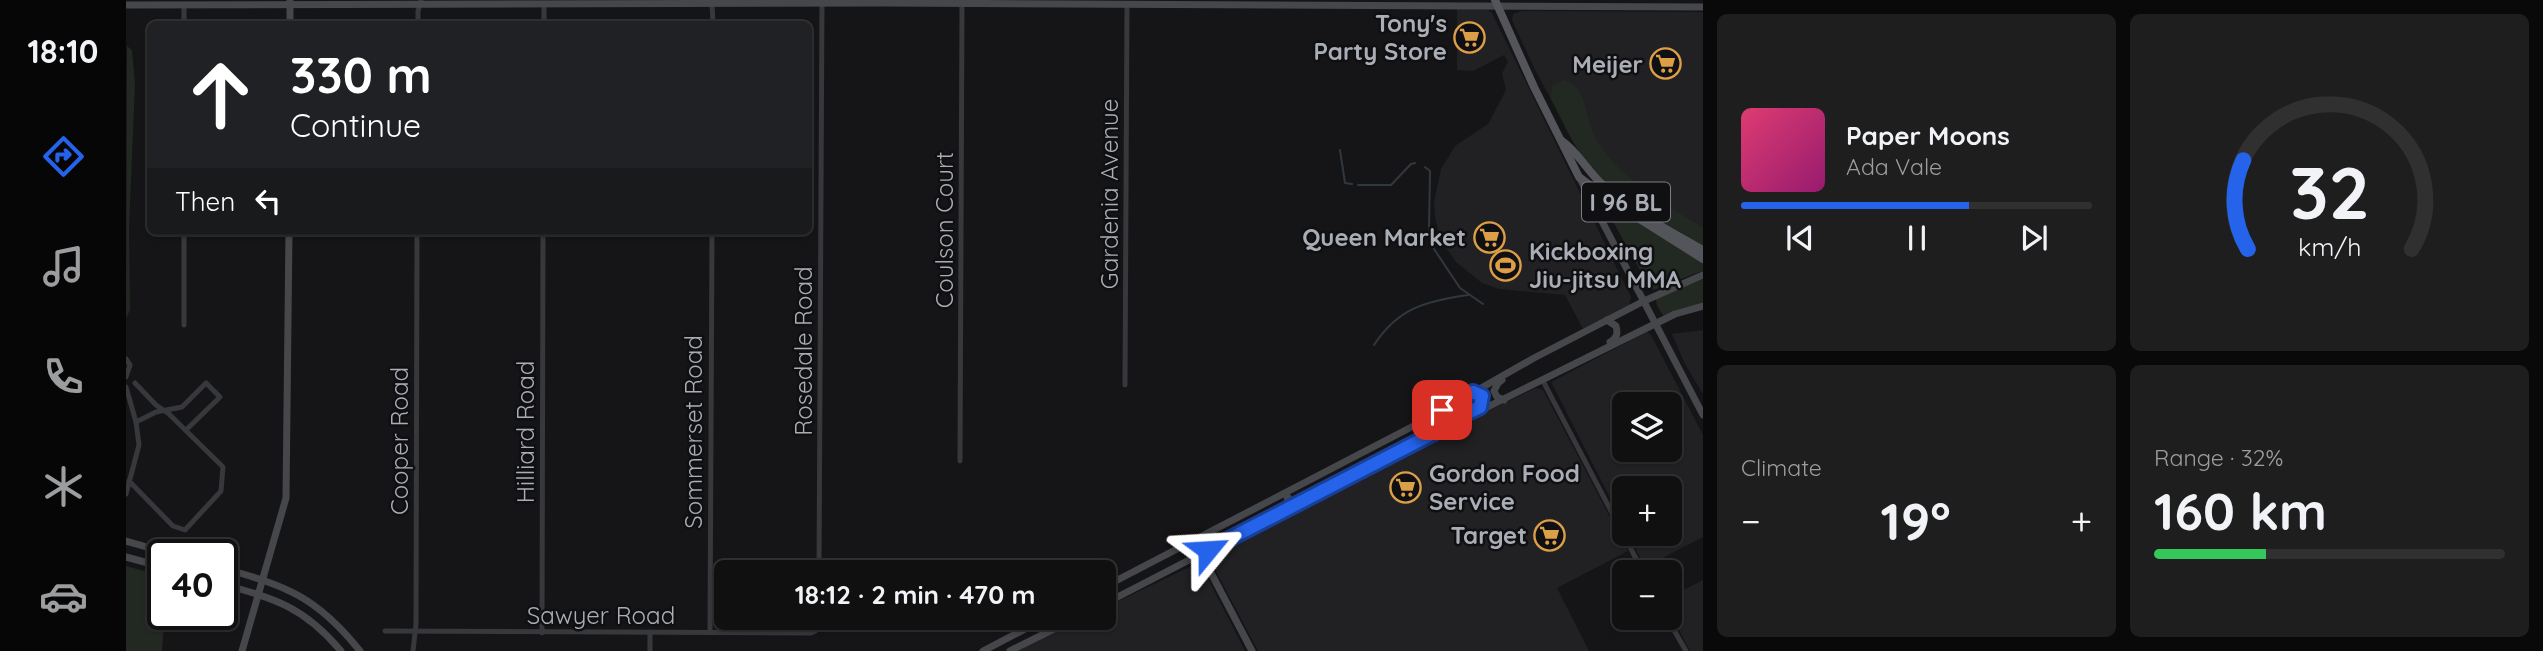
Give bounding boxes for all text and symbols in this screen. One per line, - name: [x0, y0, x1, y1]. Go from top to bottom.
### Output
- place label: Tony's Party Store: [1313, 8, 1447, 66]
- supermarket icon: Tony's Party Store: [1453, 20, 1487, 54]
- text: 18:10: [28, 31, 98, 71]
- text: 330 m: [290, 44, 432, 105]
- supermarket icon: Meijer: [1649, 47, 1683, 81]
- icon: ahead: [175, 49, 266, 140]
- place label: Meijer: [1572, 49, 1643, 79]
- street label: Gardenia Avenue: [1094, 99, 1124, 289]
- text: Continue: [290, 105, 421, 145]
- text: Paper Moons: [1846, 119, 2010, 152]
- icon: directions: [39, 132, 88, 181]
- text: 32: [2289, 146, 2370, 237]
- street label: Coulson Court: [929, 152, 959, 308]
- text: Ada Vale: [1846, 152, 1942, 181]
- icon: left: [249, 182, 287, 220]
- road number: I 96 BL: [1582, 182, 1670, 222]
- text: Then: [175, 185, 235, 218]
- icon: previous: [1781, 219, 1819, 257]
- icon: pause: [1898, 219, 1936, 257]
- icon: next: [2015, 219, 2053, 257]
- supermarket icon: Queen Market: [1472, 220, 1506, 254]
- place label: Queen Market: [1302, 222, 1466, 252]
- text: km/h: [2298, 231, 2361, 262]
- place label: Kickboxing Jiu-jitsu MMA: [1529, 236, 1682, 294]
- icon: music: [39, 242, 88, 291]
- sports icon: Kickboxing Jiu-jitsu MMA: [1489, 248, 1523, 282]
- street label: Rosedale Road: [788, 266, 818, 436]
- street label: Sommerset Road: [678, 335, 708, 529]
- icon: phone: [39, 352, 88, 401]
- street label: Hilliard Road: [510, 361, 540, 503]
- street label: Cooper Road: [384, 367, 414, 515]
- pin: [1412, 380, 1472, 440]
- icon: arrive: [1423, 391, 1461, 429]
- map controls: [1612, 392, 1682, 630]
- button: layers: [1612, 392, 1682, 462]
- text: Range · 32%: [2154, 443, 2283, 472]
- text: Climate: [1741, 453, 1822, 482]
- place label: Gordon Food Service: [1429, 458, 1580, 516]
- icon: climate: [39, 462, 88, 511]
- supermarket icon: Gordon Food Service: [1389, 470, 1423, 504]
- button: +: [1612, 476, 1682, 546]
- text: 160 km: [2154, 478, 2327, 543]
- text: 19°: [1881, 488, 1951, 553]
- text: −: [1741, 497, 1761, 545]
- text: +: [2071, 497, 2092, 545]
- position arrow: [1171, 513, 1245, 587]
- supermarket icon: Target: [1533, 518, 1567, 552]
- place label: Target: [1450, 520, 1527, 550]
- speed limit sign: 40: [147, 539, 238, 630]
- button: −: [1612, 560, 1682, 630]
- icon: car: [39, 572, 88, 621]
- text: 18:12 · 2 min · 470 m: [795, 578, 1035, 611]
- street label: Sawyer Road: [527, 600, 675, 630]

